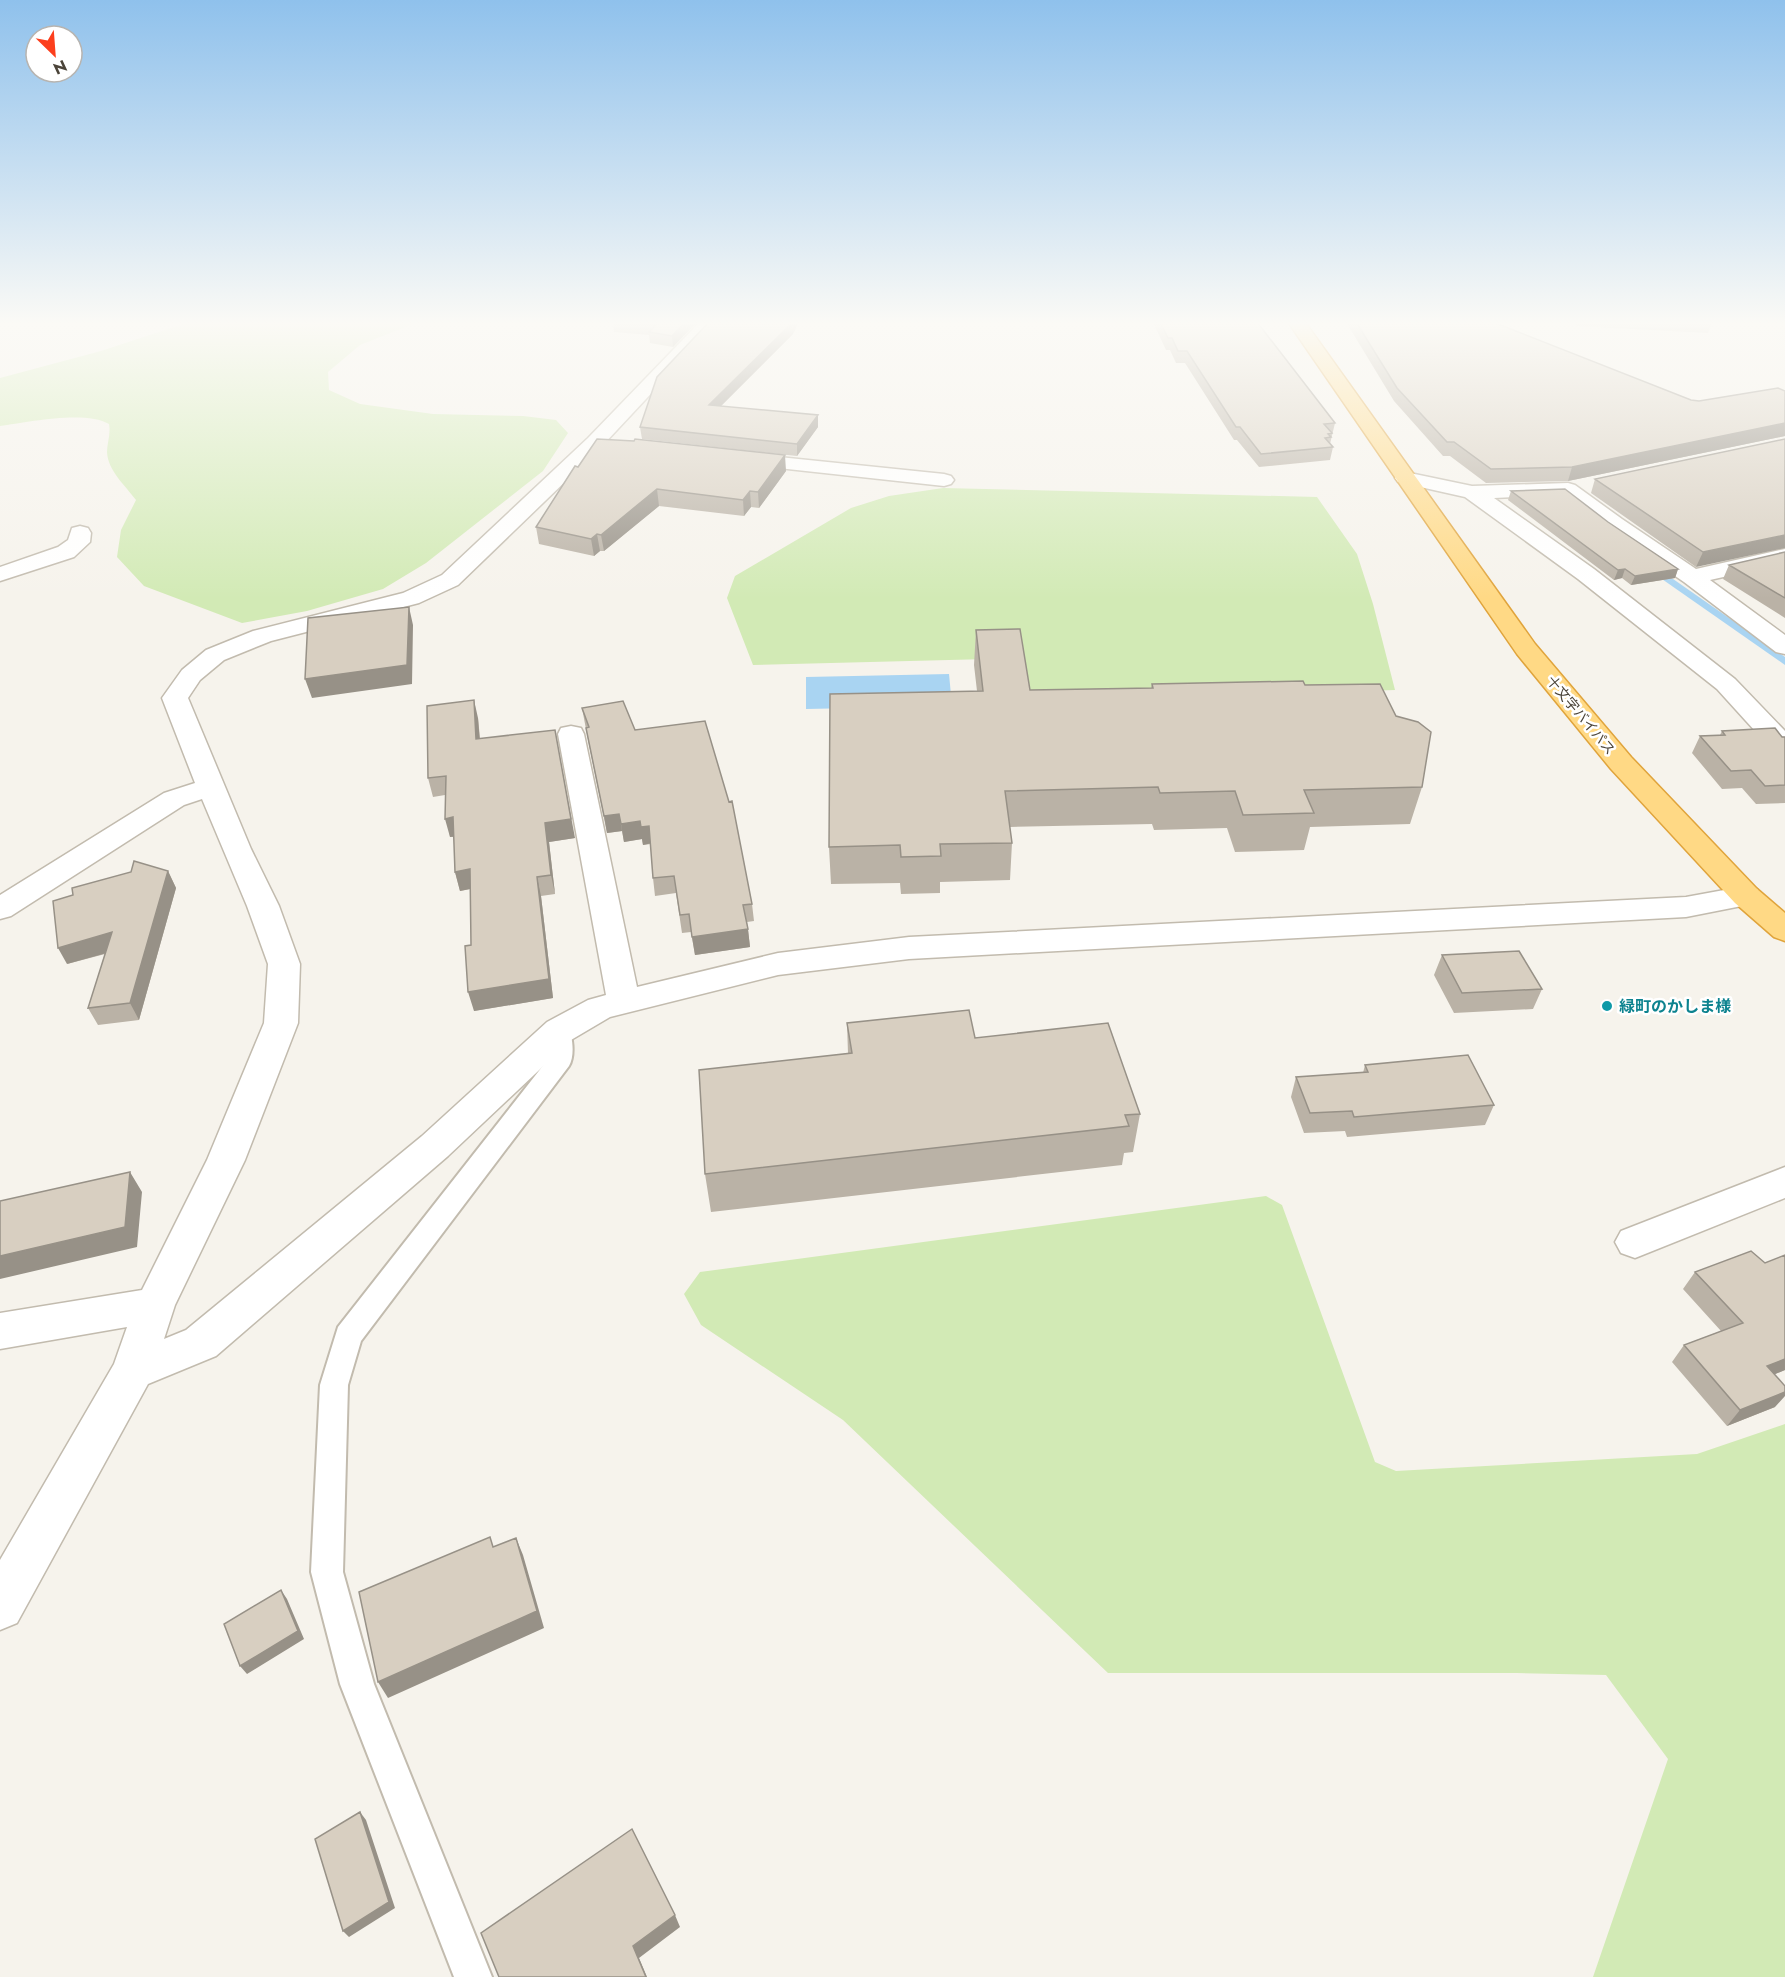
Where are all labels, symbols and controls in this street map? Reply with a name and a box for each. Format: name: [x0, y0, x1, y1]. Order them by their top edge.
north arrow: [24, 24, 84, 84]
text: N: [50, 54, 71, 80]
street label: 十文字バイパス: [1542, 671, 1620, 759]
place label: 緑町のかしま様: [1619, 995, 1731, 1018]
marker: 緑町のかしま様: [1600, 999, 1614, 1013]

